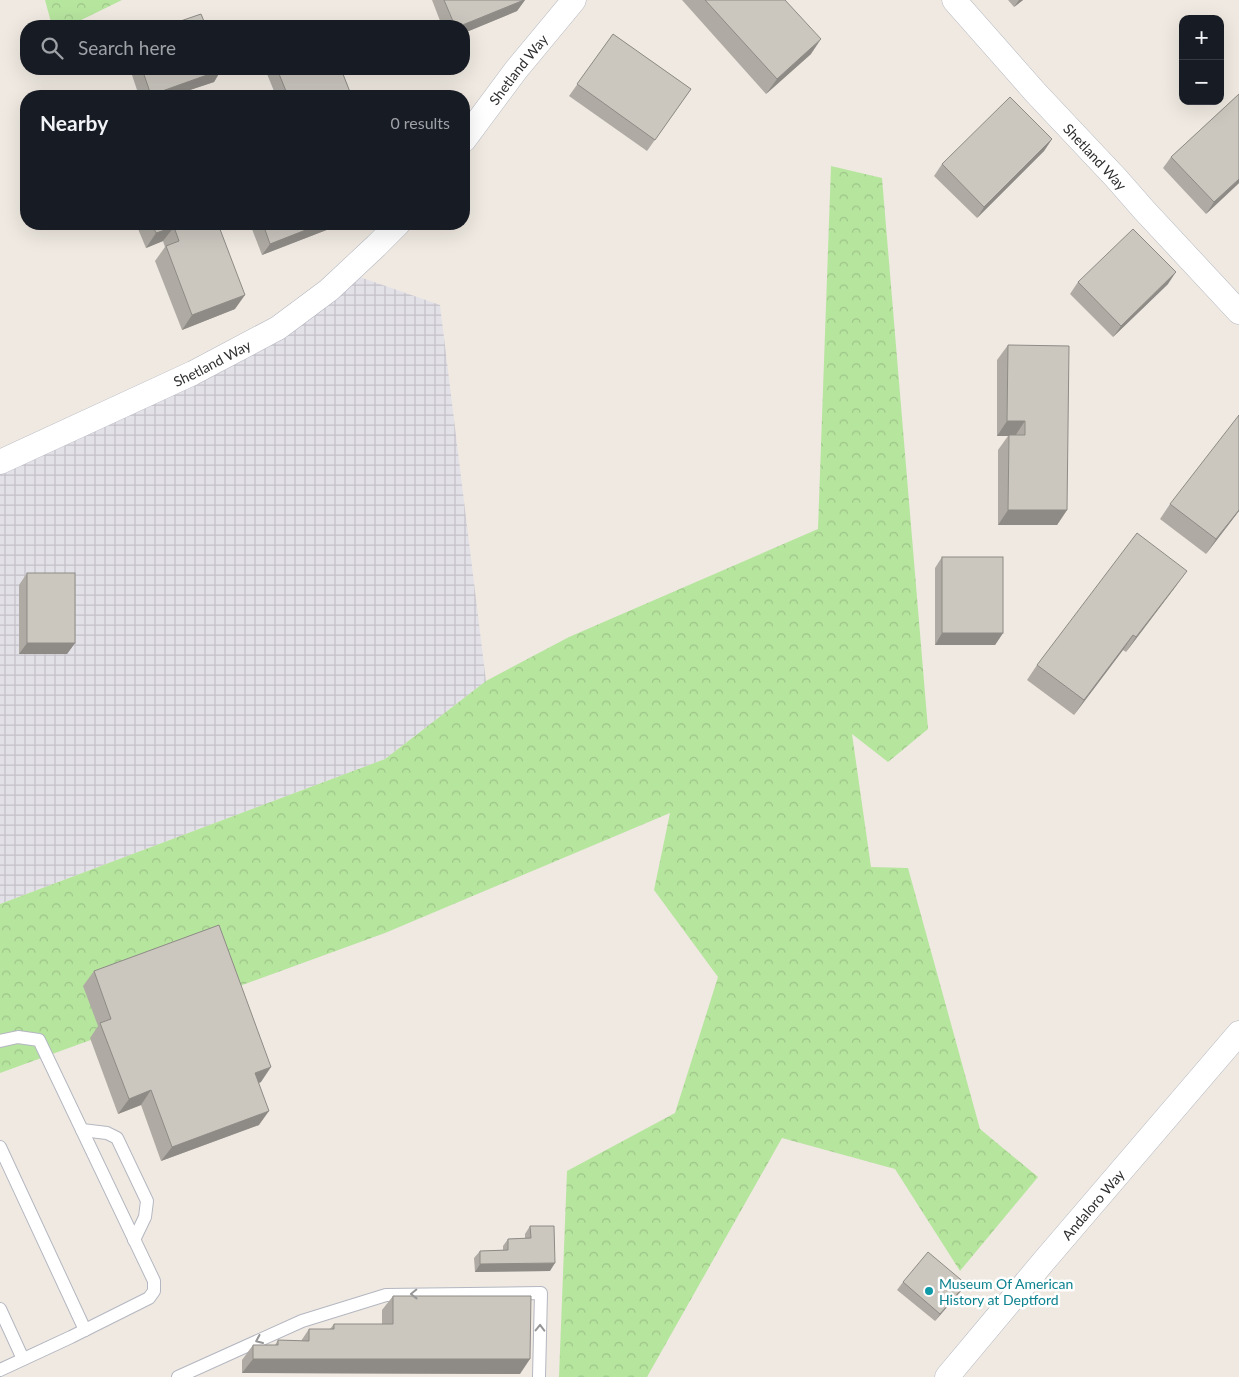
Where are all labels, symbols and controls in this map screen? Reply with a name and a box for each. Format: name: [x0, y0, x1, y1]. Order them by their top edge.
map controls: [1179, 15, 1224, 105]
button: +: [1179, 15, 1224, 60]
search box: [20, 20, 470, 75]
street label: Shetland Way: [485, 30, 551, 108]
icon: search: [38, 34, 66, 62]
text: Search here: [78, 36, 176, 59]
button: −: [1179, 60, 1224, 105]
text: Nearby: [40, 110, 108, 135]
text: 0 results: [390, 113, 450, 132]
street label: Shetland Way: [1060, 120, 1131, 194]
street label: Shetland Way: [170, 335, 254, 389]
street label: Andaloro Way: [1058, 1165, 1128, 1243]
place label: Museum Of American History at Deptford: [939, 1275, 1073, 1308]
marker: Museum Of American History at Deptford: [923, 1285, 935, 1297]
one-way arrow: [410, 1289, 418, 1300]
one-way arrow: [535, 1324, 545, 1332]
one-way arrow: [256, 1334, 265, 1344]

